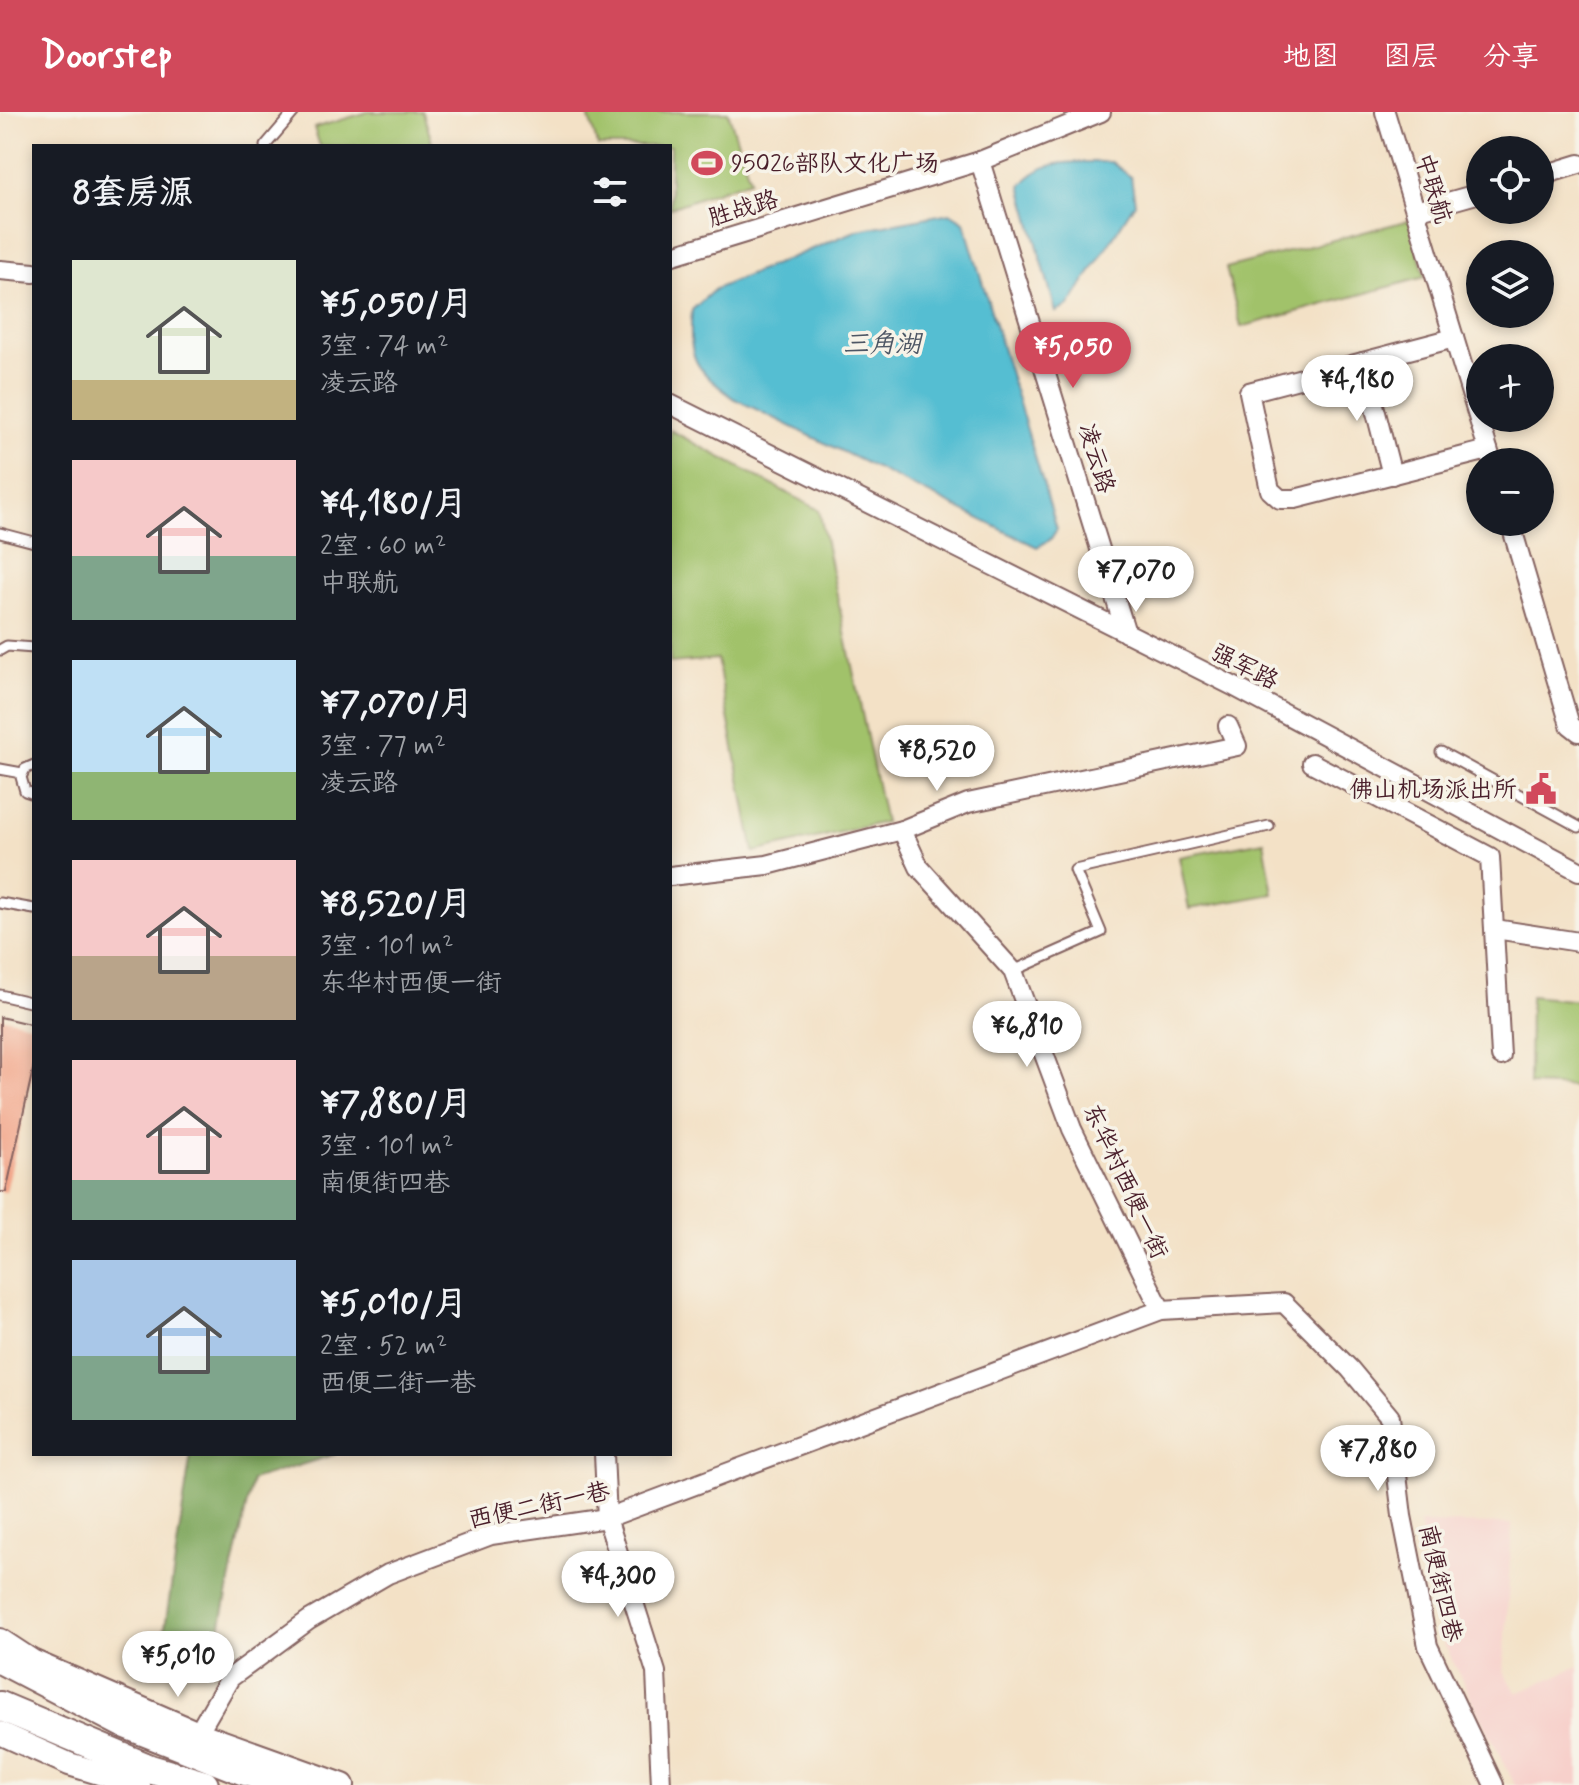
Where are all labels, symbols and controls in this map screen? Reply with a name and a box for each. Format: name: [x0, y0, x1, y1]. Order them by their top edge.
text: Doorstep: [40, 32, 173, 81]
text: 地图: [1283, 39, 1339, 76]
text: 图层: [1383, 39, 1439, 76]
text: 分享: [1483, 39, 1539, 76]
map controls: [1466, 136, 1554, 536]
button: locate: [1466, 136, 1554, 224]
sports icon: 95026部队文化广场: [690, 146, 724, 180]
place label: 95026部队文化广场: [731, 149, 939, 180]
street label: 中联航: [1407, 149, 1458, 227]
icon: filters: [588, 170, 632, 214]
text: 8套房源: [72, 171, 193, 216]
street label: 胜战路: [704, 184, 782, 235]
button: layers: [1466, 240, 1554, 328]
text: ¥5,050/月: [320, 282, 474, 327]
icon: home: [136, 292, 232, 388]
pin: ¥5,050: [1008, 322, 1138, 390]
water label: 三角湖: [843, 328, 924, 362]
text: 3室 · 74 m²: [320, 330, 449, 364]
text: ¥5,050: [1033, 331, 1113, 365]
button: +: [1466, 344, 1554, 432]
pin: ¥4,180: [1292, 355, 1422, 423]
text: ¥4,180: [1319, 364, 1395, 398]
text: 凌云路: [320, 367, 398, 401]
street label: 凌云路: [1070, 419, 1121, 497]
button: −: [1466, 448, 1554, 536]
text: ¥4,180/月: [320, 482, 468, 527]
icon: home: [136, 492, 232, 588]
text: 2室 · 60 m²: [320, 530, 446, 564]
pin: ¥7,070: [1071, 546, 1201, 614]
text: ¥7,070: [1096, 555, 1176, 589]
text: 中联航: [320, 567, 398, 601]
street label: 强军路: [1205, 637, 1283, 697]
text: ¥7,070/月: [320, 682, 474, 727]
icon: home: [136, 692, 232, 788]
pin: ¥8,520: [872, 725, 1002, 793]
text: 3室 · 77 m²: [320, 730, 446, 764]
text: ¥8,520: [897, 734, 977, 768]
text: 凌云路: [320, 767, 398, 801]
public building icon: 佛山机场派出所: [1524, 772, 1558, 806]
place label: 佛山机场派出所: [1349, 775, 1517, 806]
text: ¥8,520/月: [320, 882, 472, 927]
icon: home: [136, 892, 232, 988]
text: 3室 · 101 m²: [320, 930, 454, 964]
text: 东华村西便一街: [320, 967, 502, 1001]
pin: ¥6,810: [962, 1001, 1092, 1069]
text: ¥6,810: [991, 1010, 1063, 1044]
text: ¥7,880/月: [320, 1082, 472, 1127]
icon: home: [136, 1092, 232, 1188]
street label: 东华村西便一街: [1075, 1099, 1174, 1264]
text: 3室 · 101 m²: [320, 1130, 454, 1164]
text: 南便街四巷: [320, 1167, 450, 1201]
text: ¥5,010/月: [320, 1282, 468, 1327]
icon: home: [136, 1292, 232, 1388]
text: 2室 · 52 m²: [320, 1330, 447, 1364]
text: 西便二街一巷: [320, 1367, 476, 1401]
pin: ¥7,880: [1313, 1425, 1443, 1493]
text: ¥7,880: [1338, 1434, 1418, 1468]
street label: 西便二街一巷: [466, 1476, 613, 1537]
street label: 南便街四巷: [1411, 1521, 1468, 1645]
pin: ¥4,300: [553, 1551, 683, 1619]
text: ¥4,300: [580, 1560, 656, 1594]
pin: ¥5,010: [113, 1631, 243, 1699]
text: ¥5,010: [140, 1640, 216, 1674]

